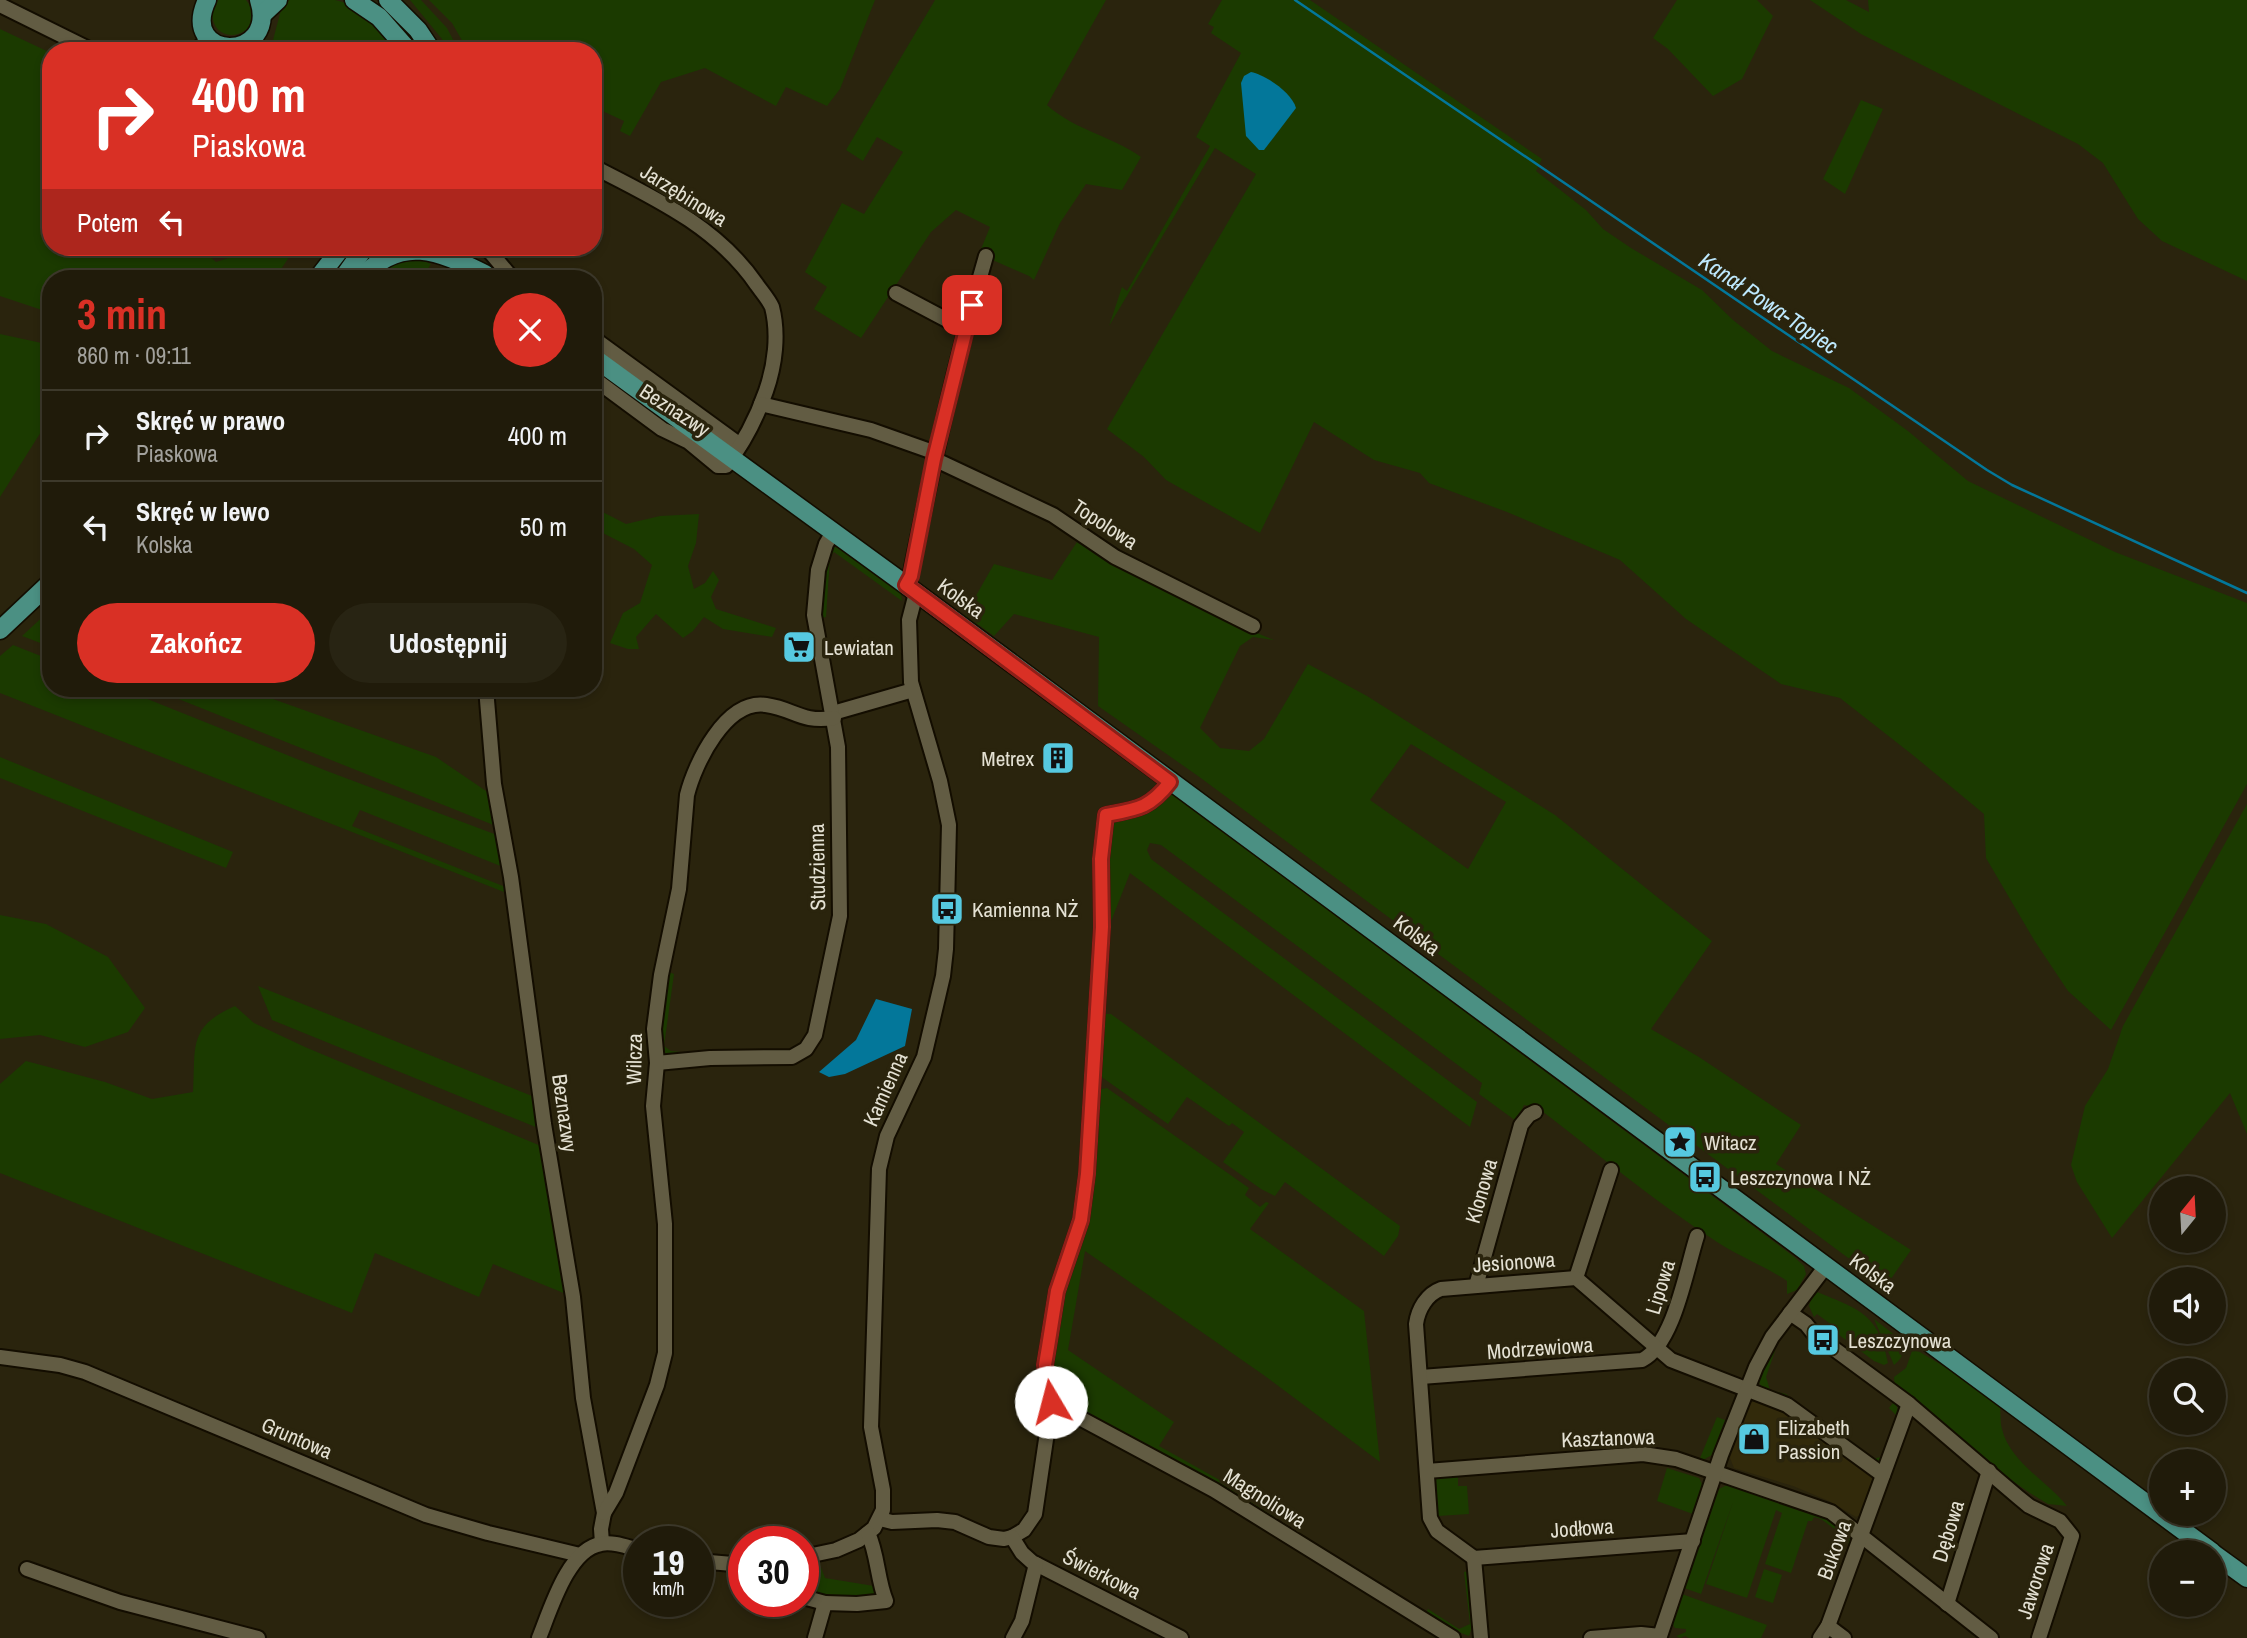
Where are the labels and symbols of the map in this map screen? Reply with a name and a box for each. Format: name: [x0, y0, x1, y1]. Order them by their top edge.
street label: Jarzębinowa: [635, 157, 733, 233]
water label: Kanał Powa-Topiec: [1693, 245, 1845, 361]
pin: [942, 275, 1002, 335]
street label: Beznazwy: [634, 376, 716, 444]
street label: Topolowa: [1067, 492, 1144, 556]
street label: Kolska: [932, 571, 991, 625]
supermarket icon: Lewiatan: [780, 628, 818, 666]
place label: Lewiatan: [824, 633, 894, 662]
building icon: Metrex: [1039, 739, 1077, 777]
place label: Metrex: [981, 744, 1034, 773]
street label: Studzienna: [802, 823, 832, 911]
bus stop icon: Kamienna NŻ: [928, 890, 966, 928]
place label: Kamienna NŻ: [972, 895, 1079, 924]
street label: Kolska: [1388, 908, 1447, 962]
street label: Wilcza: [619, 1033, 649, 1085]
street label: Kamienna: [856, 1047, 914, 1131]
street label: Beznazwy: [545, 1072, 585, 1154]
place icon: Witacz: [1661, 1123, 1699, 1161]
place label: Witacz: [1704, 1128, 1757, 1157]
street label: Klonowa: [1458, 1155, 1504, 1227]
bus stop icon: Leszczynowa I NŻ: [1686, 1158, 1724, 1196]
place label: Leszczynowa I NŻ: [1730, 1163, 1871, 1192]
north arrow: [2149, 1176, 2226, 1253]
street label: Jesionowa: [1472, 1245, 1556, 1279]
street label: Kolska: [1844, 1246, 1903, 1300]
street label: Lipowa: [1638, 1256, 1682, 1318]
bus stop icon: Leszczynowa: [1804, 1321, 1842, 1359]
place label: Leszczynowa: [1848, 1326, 1952, 1355]
street label: Modrzewiowa: [1486, 1330, 1594, 1366]
position arrow: [1014, 1365, 1088, 1439]
street label: Gruntowa: [257, 1410, 337, 1466]
place label: Elizabeth Passion: [1778, 1413, 1850, 1466]
shop icon: Elizabeth Passion: [1735, 1420, 1773, 1458]
street label: Kasztanowa: [1561, 1422, 1656, 1454]
street label: Magnoliowa: [1218, 1461, 1312, 1535]
street label: Dębowa: [1925, 1496, 1971, 1565]
street label: Jodłowa: [1549, 1511, 1615, 1545]
street label: Bukowa: [1810, 1516, 1858, 1584]
speed limit sign: 30: [728, 1526, 819, 1617]
street label: Jaworowa: [2009, 1539, 2061, 1622]
street label: Świerkowa: [1058, 1542, 1146, 1606]

